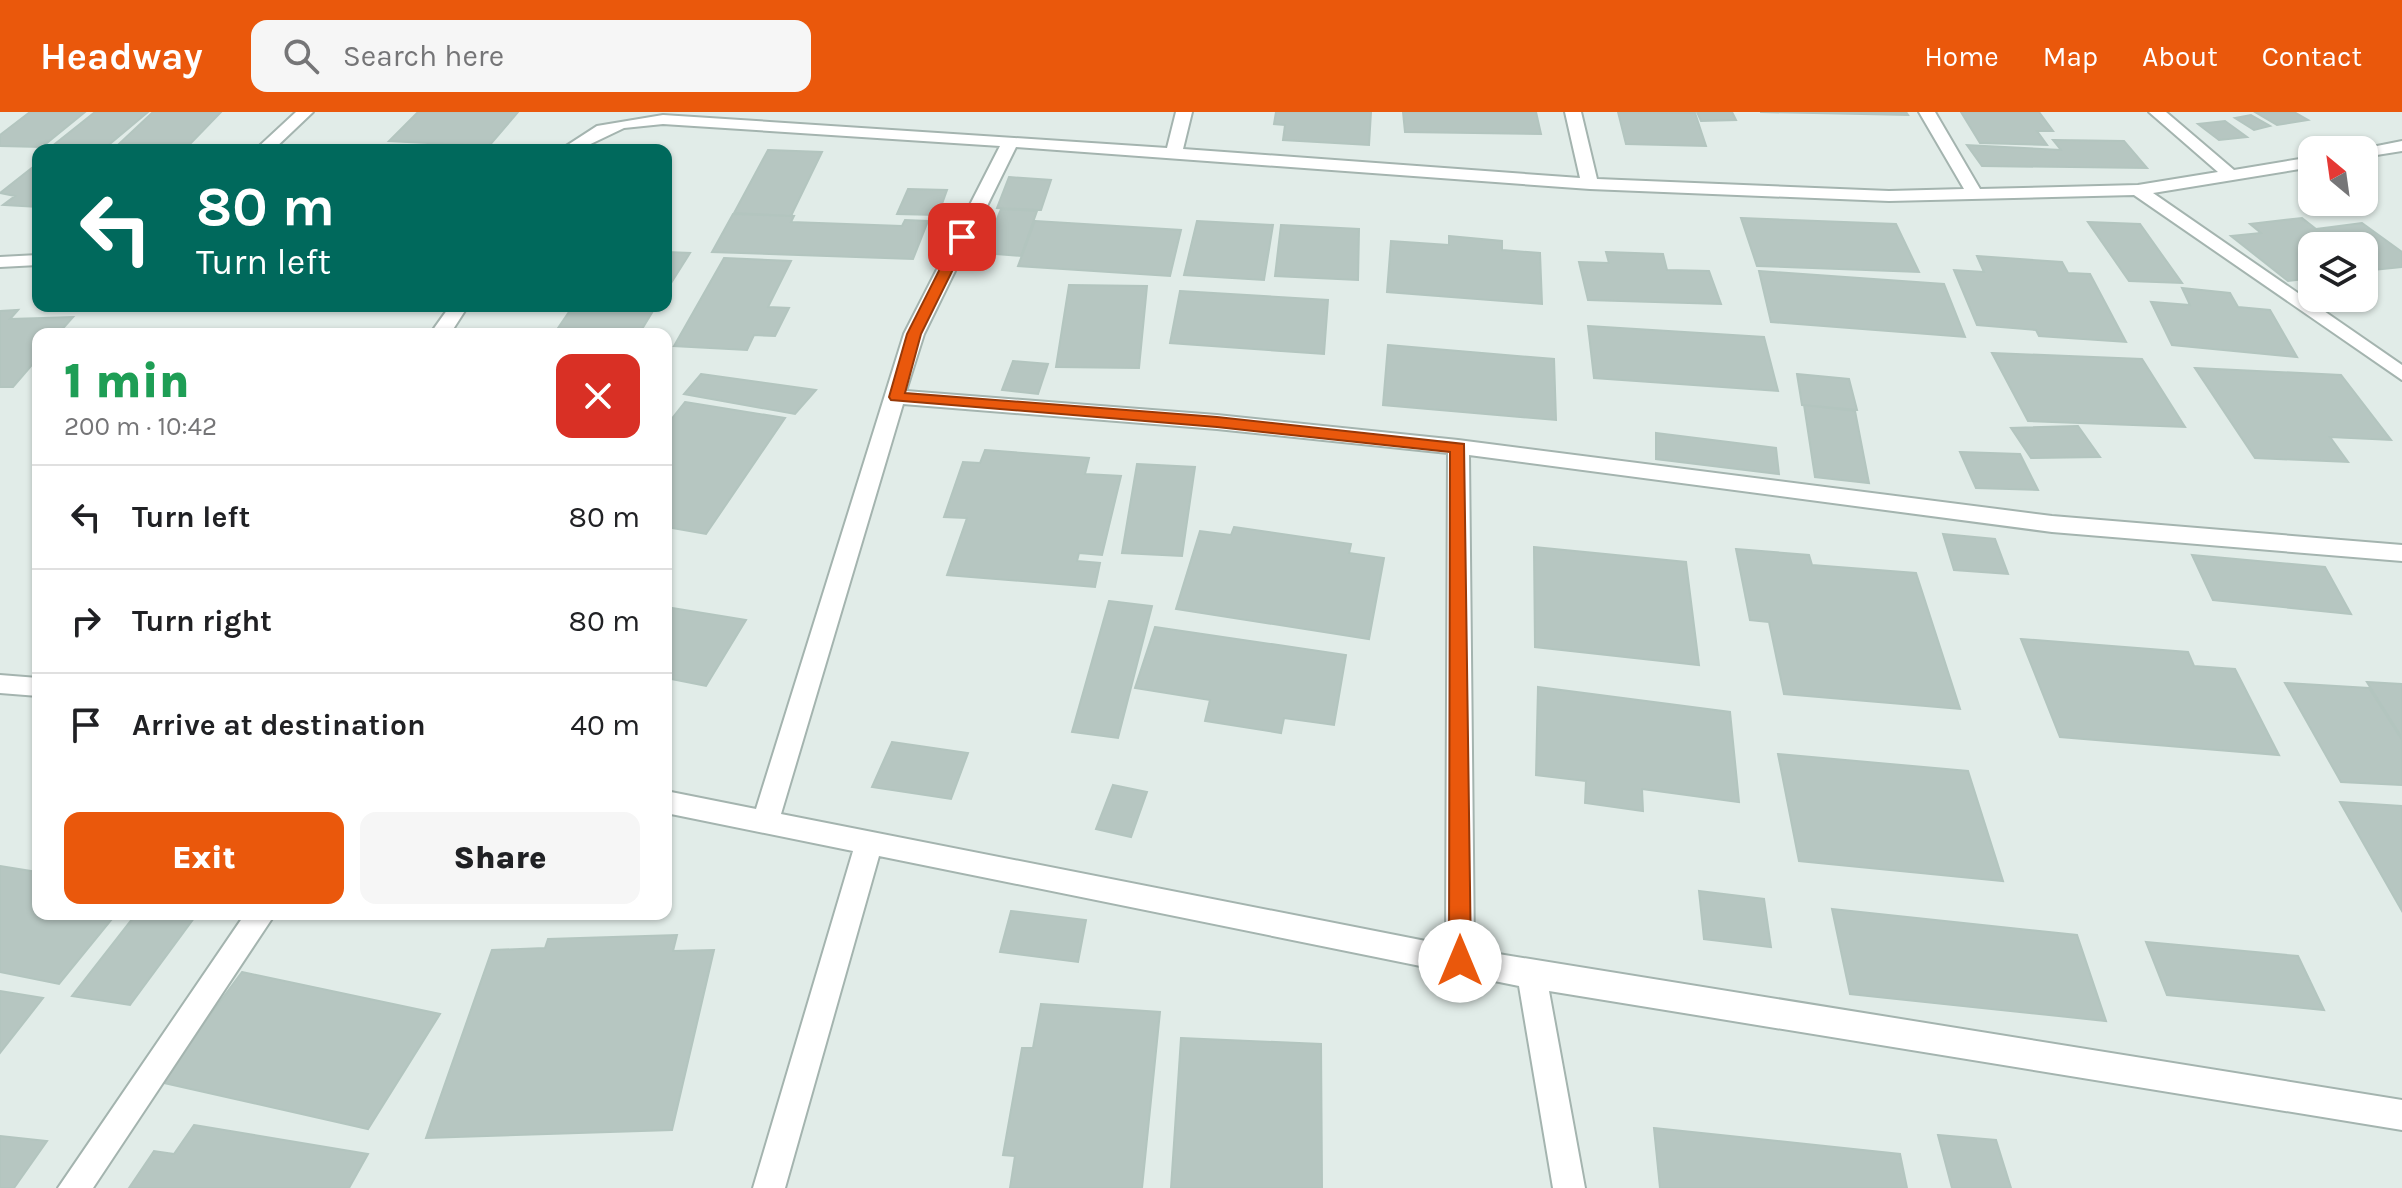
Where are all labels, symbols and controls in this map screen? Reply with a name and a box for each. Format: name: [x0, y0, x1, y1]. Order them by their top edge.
search box: [251, 20, 811, 92]
text: Headway: [40, 34, 203, 79]
icon: search: [279, 34, 323, 78]
text: Search here: [343, 38, 504, 74]
text: Home: [1924, 40, 1999, 73]
text: Map: [2043, 40, 2098, 73]
text: About: [2142, 40, 2218, 73]
text: Contact: [2262, 40, 2362, 73]
north arrow: [2298, 136, 2378, 216]
map controls: [2298, 136, 2378, 312]
text: 80 m: [196, 174, 335, 239]
icon: left: [64, 176, 168, 280]
pin: [928, 203, 996, 271]
icon: arrive: [940, 215, 984, 259]
button: layers: [2298, 232, 2378, 312]
text: Turn left: [196, 241, 331, 283]
text: 1 min: [64, 353, 190, 409]
button: close: [556, 354, 640, 438]
text: 200 m · 10:42: [64, 411, 217, 442]
icon: left: [64, 495, 108, 539]
text: Turn left: [132, 499, 250, 535]
text: 80 m: [569, 499, 640, 535]
icon: right: [64, 599, 108, 643]
text: Turn right: [132, 603, 272, 639]
text: 80 m: [569, 603, 640, 639]
icon: arrive: [64, 703, 108, 747]
text: Arrive at destination: [132, 707, 426, 743]
text: 40 m: [570, 707, 640, 743]
button: Exit: [64, 812, 344, 904]
button: Share: [360, 812, 640, 904]
position arrow: [1418, 919, 1502, 1003]

